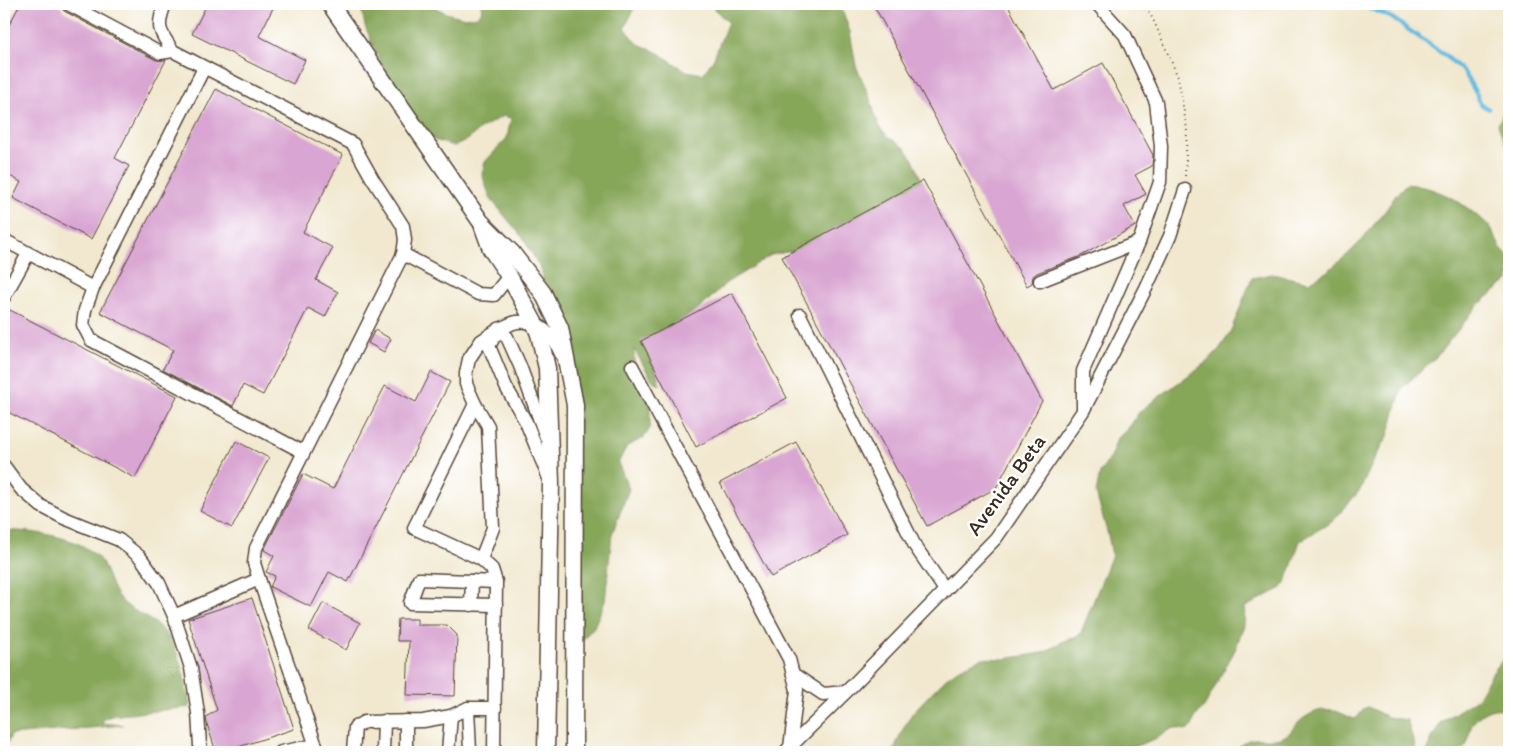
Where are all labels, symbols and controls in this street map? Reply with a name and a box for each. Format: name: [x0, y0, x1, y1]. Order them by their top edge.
street label: Avenida Beta: [961, 429, 1050, 540]

